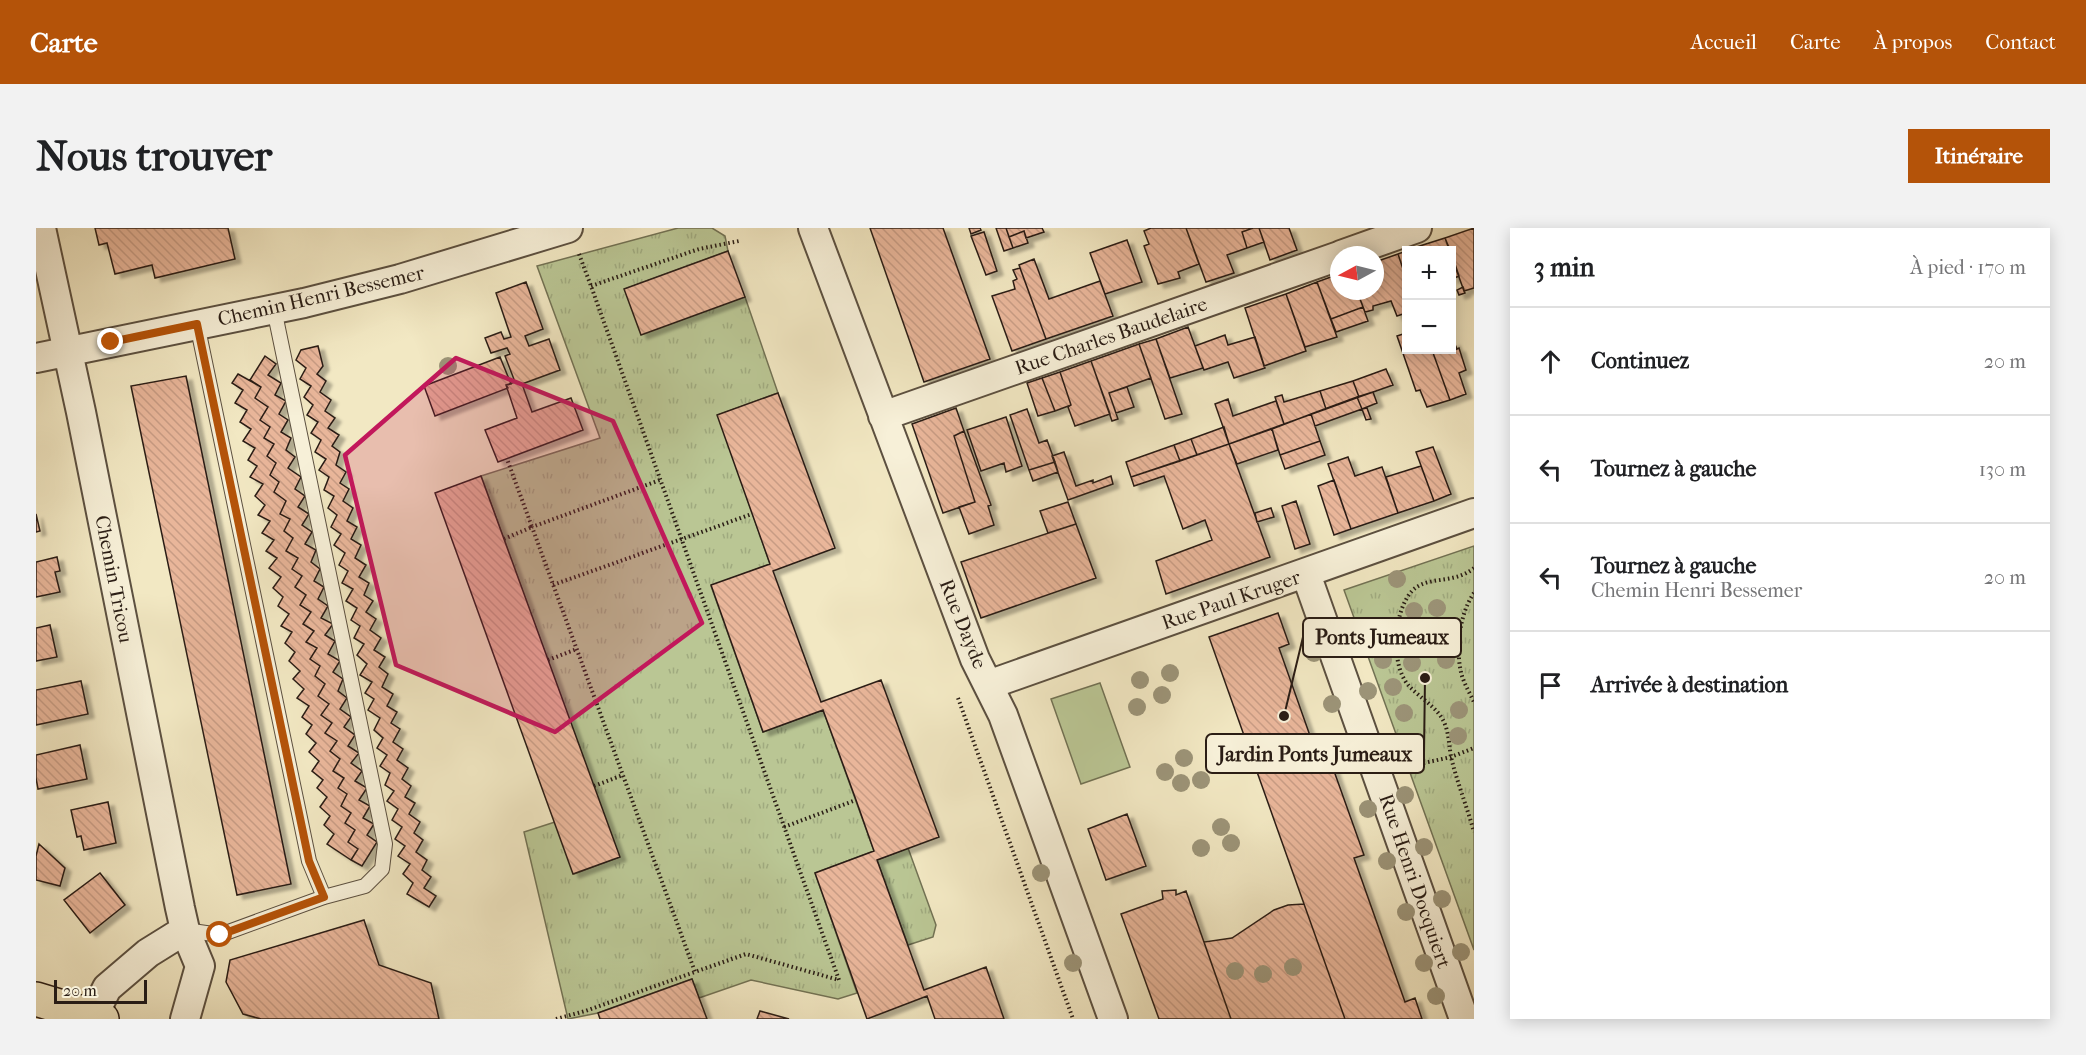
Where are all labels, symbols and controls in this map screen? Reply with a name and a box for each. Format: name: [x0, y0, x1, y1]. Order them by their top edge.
text: Carte: [30, 26, 98, 59]
text: Accueil: [1691, 30, 1757, 54]
text: Carte: [1790, 30, 1841, 54]
text: À propos: [1874, 30, 1952, 54]
text: Contact: [1985, 30, 2056, 54]
button: Itinéraire: [1908, 129, 2050, 183]
text: Nous trouver: [36, 132, 272, 181]
north arrow: [1330, 246, 1384, 300]
map controls: [1402, 246, 1456, 354]
button: +: [1402, 246, 1456, 300]
text: 3 min: [1534, 252, 1595, 283]
text: À pied · 170 m: [1910, 256, 2026, 279]
street label: Chemin Henri Bessemer: [216, 261, 427, 331]
street label: Rue Charles Baudelaire: [1012, 292, 1210, 380]
button: −: [1402, 300, 1456, 354]
route end: [97, 328, 123, 354]
icon: ahead: [1534, 345, 1567, 378]
text: Continuez: [1591, 348, 1689, 374]
text: 20 m: [1984, 350, 2026, 373]
icon: left: [1534, 453, 1567, 486]
text: Tournez à gauche: [1591, 456, 1756, 482]
text: 130 m: [1979, 458, 2026, 481]
street label: Chemin Tricou: [90, 513, 138, 645]
text: Tournez à gauche: [1591, 553, 1756, 579]
icon: left: [1534, 561, 1567, 594]
street label: Rue Paul Kruger: [1159, 565, 1304, 635]
text: 20 m: [1984, 566, 2026, 589]
street label: Rue Dayde: [935, 576, 991, 672]
text: Chemin Henri Bessemer: [1591, 579, 1802, 602]
callout: Ponts Jumeaux: [1303, 618, 1461, 657]
text: Ponts Jumeaux: [1315, 625, 1450, 649]
icon: arrive: [1534, 669, 1567, 702]
text: Arrivée à destination: [1591, 672, 1788, 698]
callout: Jardin Ponts Jumeaux: [1206, 734, 1424, 773]
text: Jardin Ponts Jumeaux: [1216, 742, 1413, 766]
street label: Rue Henri Docquiert: [1374, 791, 1456, 971]
route start: [206, 921, 232, 947]
scale bar: [54, 977, 147, 1004]
text: 20 m: [63, 981, 97, 1000]

